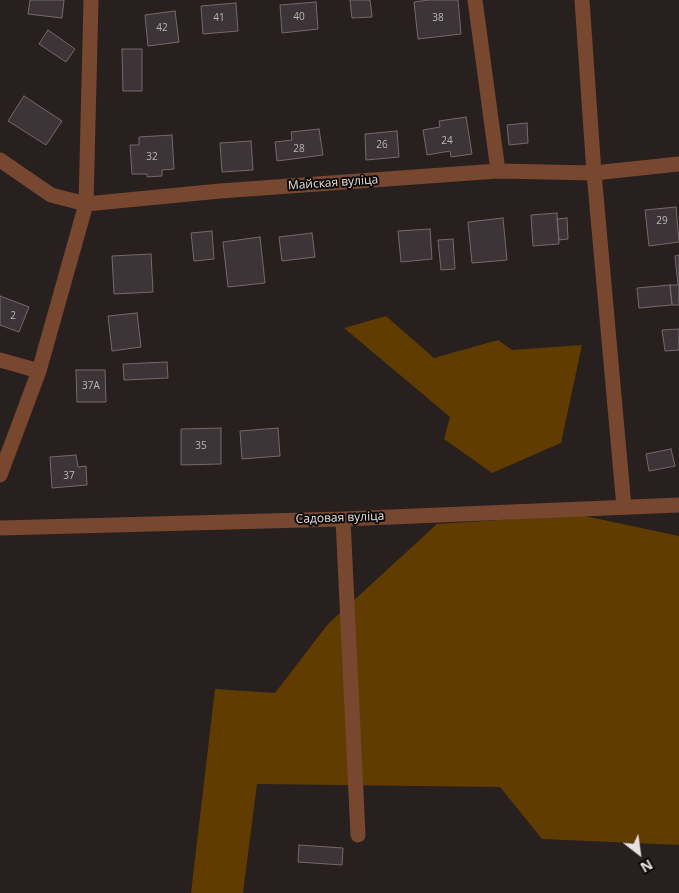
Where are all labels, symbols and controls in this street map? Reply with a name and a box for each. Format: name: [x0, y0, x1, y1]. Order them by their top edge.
house number: 40: [293, 11, 305, 23]
house number: 41: [213, 12, 225, 24]
house number: 38: [432, 12, 444, 24]
house number: 42: [156, 22, 168, 34]
house number: 24: [441, 135, 453, 147]
house number: 26: [376, 139, 388, 151]
house number: 28: [293, 143, 305, 155]
house number: 32: [146, 151, 158, 163]
street label: Майская вуліца: [287, 173, 379, 193]
house number: 29: [656, 215, 668, 227]
house number: 2: [10, 310, 16, 322]
house number: 37А: [82, 380, 100, 392]
house number: 35: [195, 440, 207, 452]
house number: 37: [63, 470, 75, 482]
street label: Садовая вуліца: [295, 509, 385, 527]
north arrow: [614, 828, 664, 878]
text: N: [637, 855, 656, 877]

